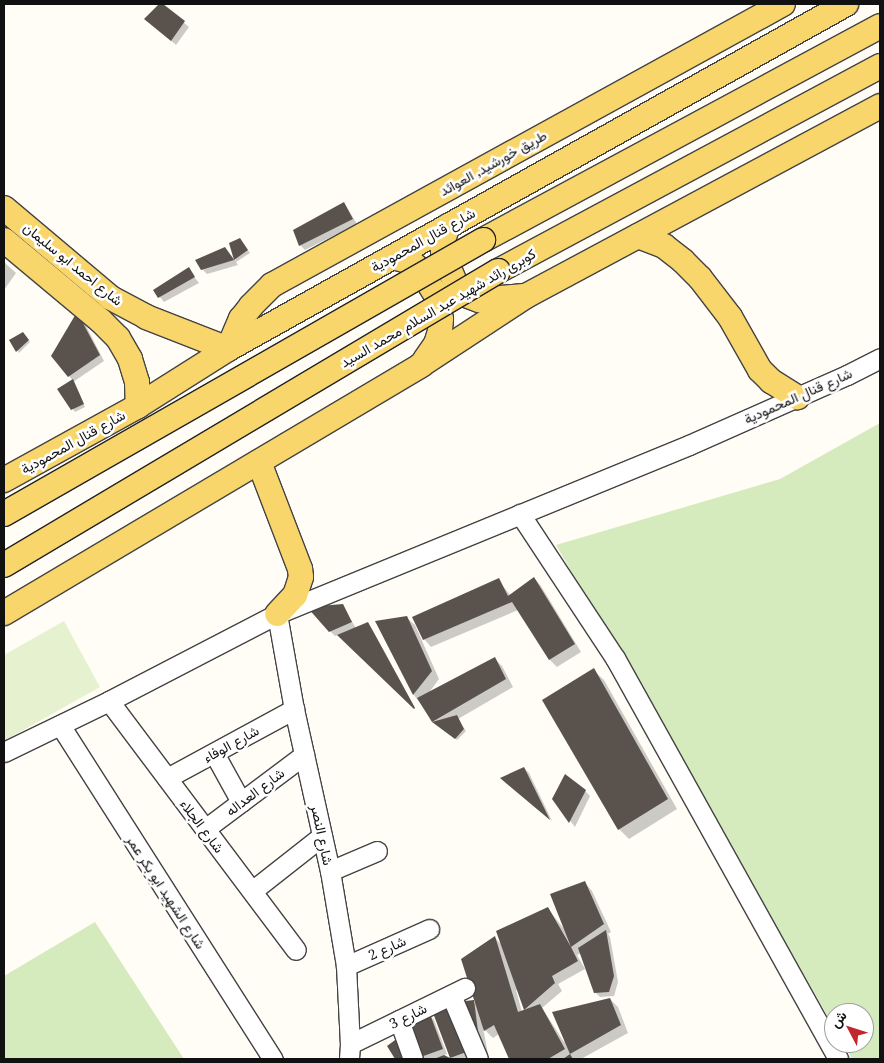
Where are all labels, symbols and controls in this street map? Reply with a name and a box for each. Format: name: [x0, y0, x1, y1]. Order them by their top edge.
street label: طريق خورشيد, العوائد: [437, 127, 549, 199]
street label: شارع قنال المحمودية: [368, 204, 478, 276]
street label: شارع احمد ابو سليمان: [20, 219, 126, 309]
street label: كوبرى رائد شهيد عبد السلام محمد السيد: [337, 245, 539, 371]
street label: شارع قنال المحمودية: [741, 365, 855, 427]
street label: شارع قنال المحمودية: [18, 406, 128, 478]
street label: شارع الوفاء: [200, 722, 262, 766]
street label: شارع العداله: [222, 765, 288, 819]
street label: شارع الجلاء: [176, 796, 228, 856]
street label: شارع النصر: [307, 803, 337, 867]
street label: شارع الشهيد ابو بكر عمر: [123, 832, 209, 952]
street label: شارع 2: [365, 932, 409, 964]
street label: شارع 3: [387, 1000, 429, 1032]
north arrow: [824, 1003, 874, 1053]
text: ش: [825, 1006, 851, 1031]

